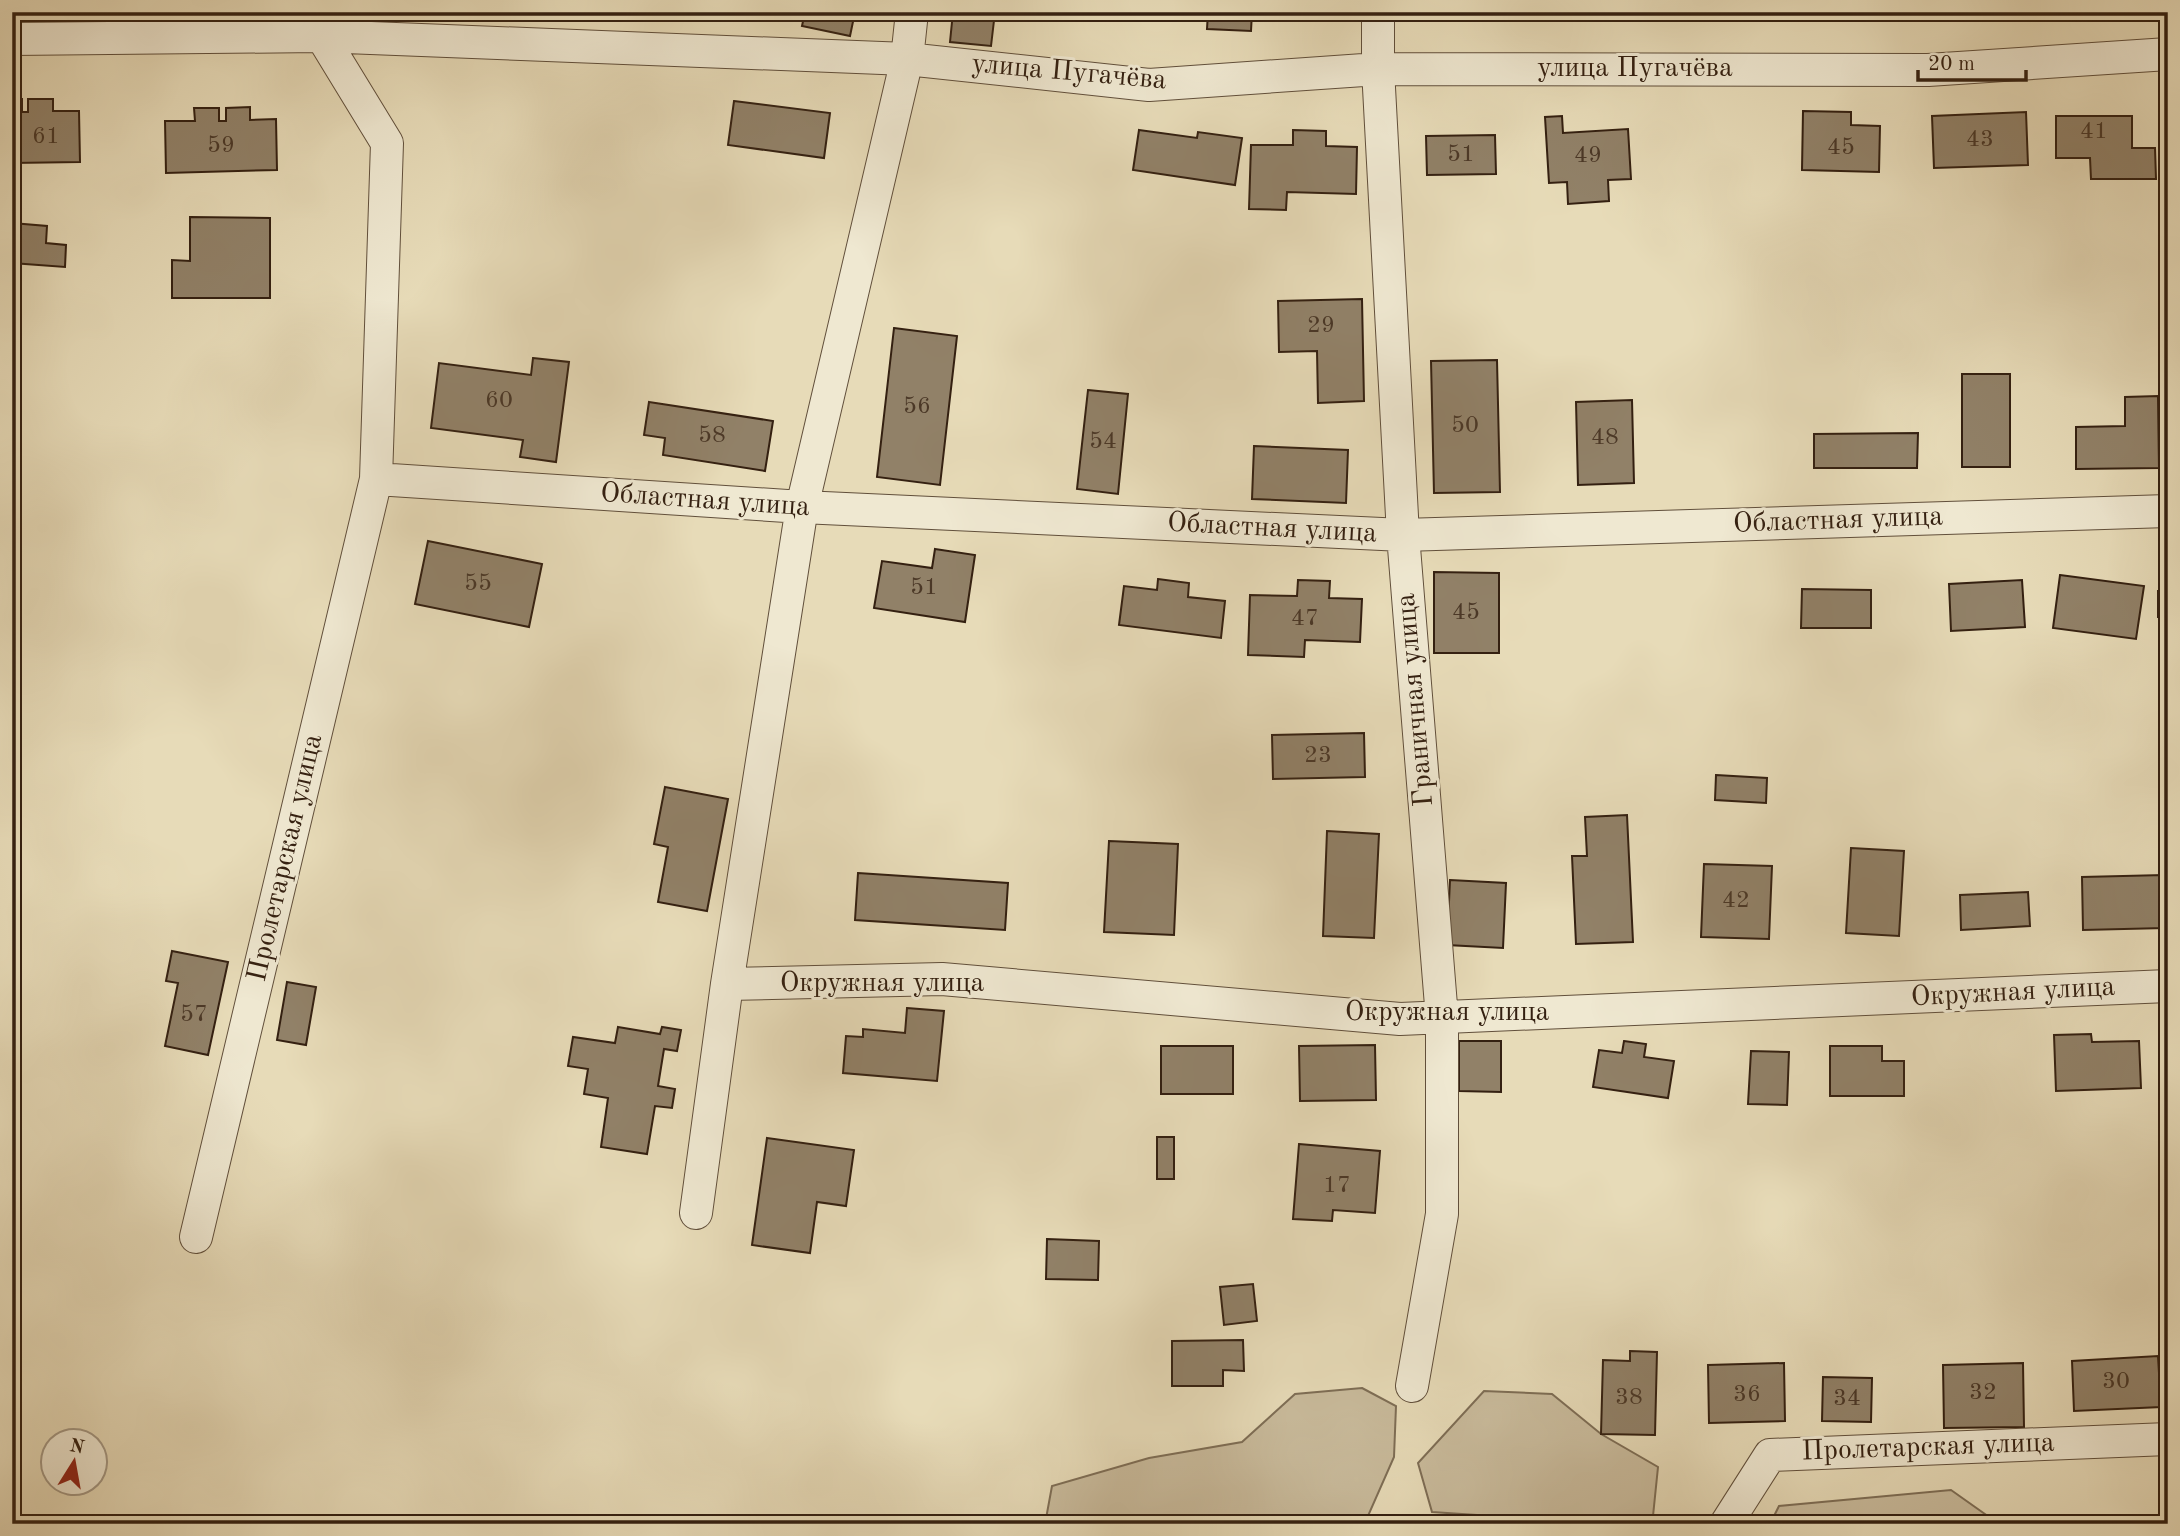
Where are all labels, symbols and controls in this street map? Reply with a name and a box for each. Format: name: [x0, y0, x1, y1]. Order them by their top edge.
scale bar: [1918, 38, 2026, 82]
street label: улица Пугачёва: [970, 51, 1168, 95]
text: 20 m: [1928, 54, 1975, 75]
street label: улица Пугачёва: [1537, 55, 1733, 83]
house number: 41: [2080, 120, 2108, 144]
house number: 61: [32, 125, 60, 149]
house number: 43: [1966, 128, 1994, 152]
house number: 59: [207, 134, 235, 158]
house number: 45: [1827, 136, 1855, 160]
house number: 51: [1447, 143, 1475, 167]
house number: 49: [1574, 144, 1602, 168]
house number: 29: [1307, 314, 1335, 338]
house number: 60: [485, 389, 513, 413]
house number: 56: [903, 395, 931, 419]
house number: 50: [1451, 414, 1479, 438]
house number: 58: [698, 424, 726, 448]
house number: 48: [1591, 426, 1619, 450]
house number: 54: [1089, 430, 1117, 454]
street label: Областная улица: [599, 480, 811, 522]
street label: Областная улица: [1733, 503, 1944, 539]
street label: Областная улица: [1166, 510, 1378, 548]
house number: 55: [464, 572, 492, 596]
house number: 51: [910, 576, 938, 600]
street label: Граничная улица: [1393, 592, 1439, 808]
house number: 45: [1452, 601, 1480, 625]
house number: 47: [1291, 607, 1319, 631]
street label: Пролетарская улица: [244, 731, 328, 984]
house number: 23: [1304, 744, 1332, 768]
house number: 42: [1722, 889, 1750, 913]
street label: Окружная улица: [780, 970, 985, 998]
street label: Окружная улица: [1910, 974, 2116, 1012]
street label: Окружная улица: [1345, 999, 1550, 1027]
house number: 57: [180, 1003, 208, 1027]
house number: 17: [1323, 1174, 1351, 1198]
house number: 30: [2102, 1370, 2130, 1394]
house number: 32: [1969, 1381, 1997, 1405]
house number: 36: [1733, 1383, 1761, 1407]
house number: 38: [1615, 1386, 1643, 1410]
house number: 34: [1833, 1387, 1861, 1411]
north arrow: [38, 1428, 108, 1498]
street label: Пролетарская улица: [1801, 1430, 2055, 1466]
text: N: [68, 1437, 86, 1459]

